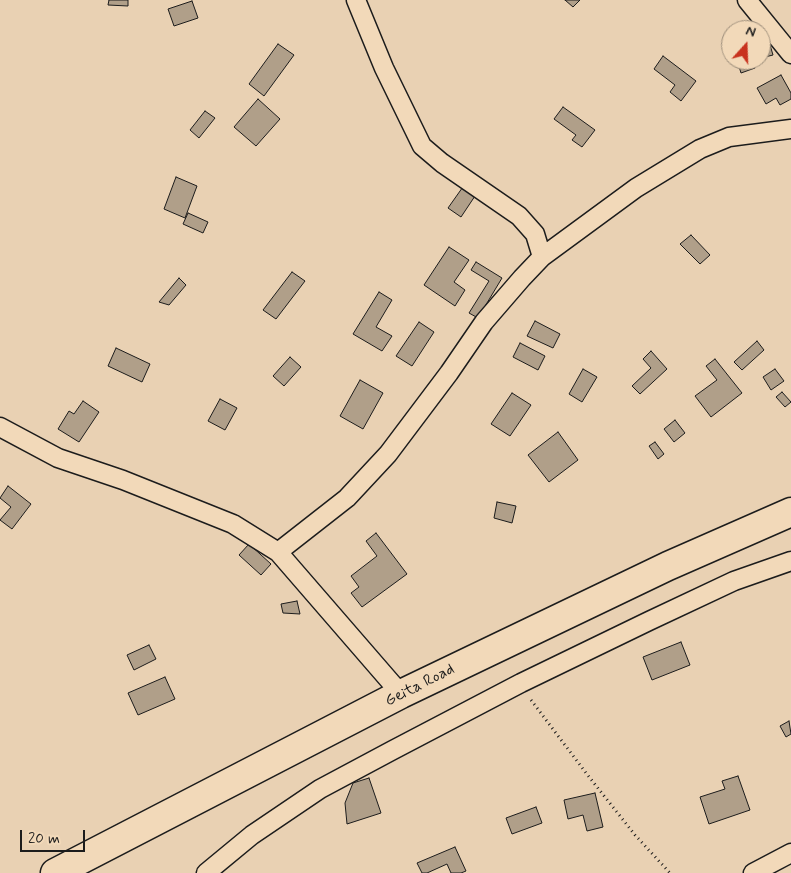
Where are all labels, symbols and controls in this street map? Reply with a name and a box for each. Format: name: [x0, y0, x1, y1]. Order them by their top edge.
north arrow: [721, 20, 771, 70]
text: N: [743, 22, 758, 42]
street label: Geita Road: [382, 660, 458, 712]
scale bar: [22, 820, 88, 852]
text: 20 m: [28, 829, 60, 849]

